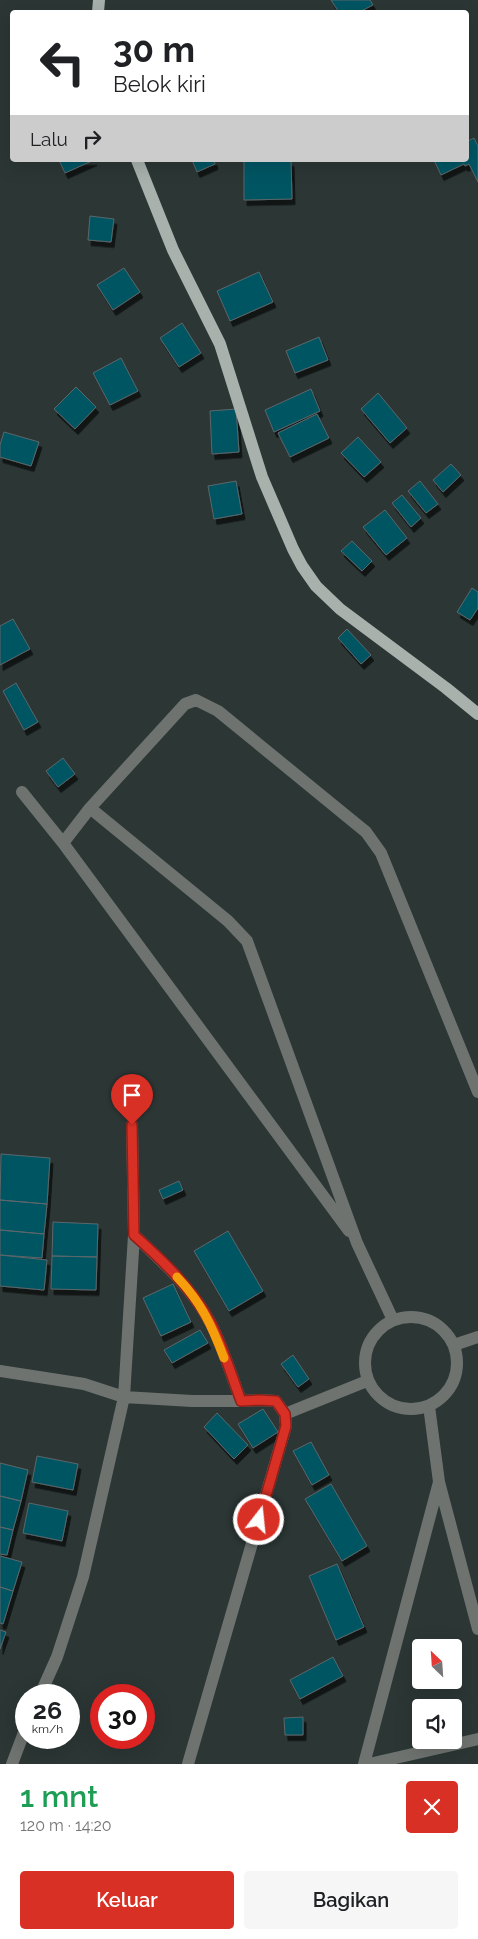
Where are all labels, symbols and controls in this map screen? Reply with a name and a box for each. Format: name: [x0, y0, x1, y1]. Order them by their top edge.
text: 30 m: [113, 29, 195, 70]
icon: left: [30, 30, 95, 95]
text: Belok kiri: [113, 71, 206, 97]
icon: right: [78, 125, 106, 153]
text: Lalu: [30, 128, 68, 150]
pin: [111, 1074, 153, 1125]
icon: arrive: [118, 1081, 146, 1109]
position arrow: [232, 1493, 284, 1545]
north arrow: [412, 1639, 462, 1689]
map controls: [412, 1639, 462, 1749]
speed limit sign: 30: [90, 1684, 155, 1749]
text: 26: [33, 1695, 62, 1725]
button: sound: [412, 1699, 462, 1749]
text: km/h: [32, 1722, 63, 1736]
text: 1 mnt: [20, 1779, 98, 1814]
button: close: [406, 1781, 458, 1833]
text: 120 m · 14:20: [20, 1816, 112, 1835]
button: Keluar: [20, 1871, 234, 1929]
button: Bagikan: [244, 1871, 458, 1929]

